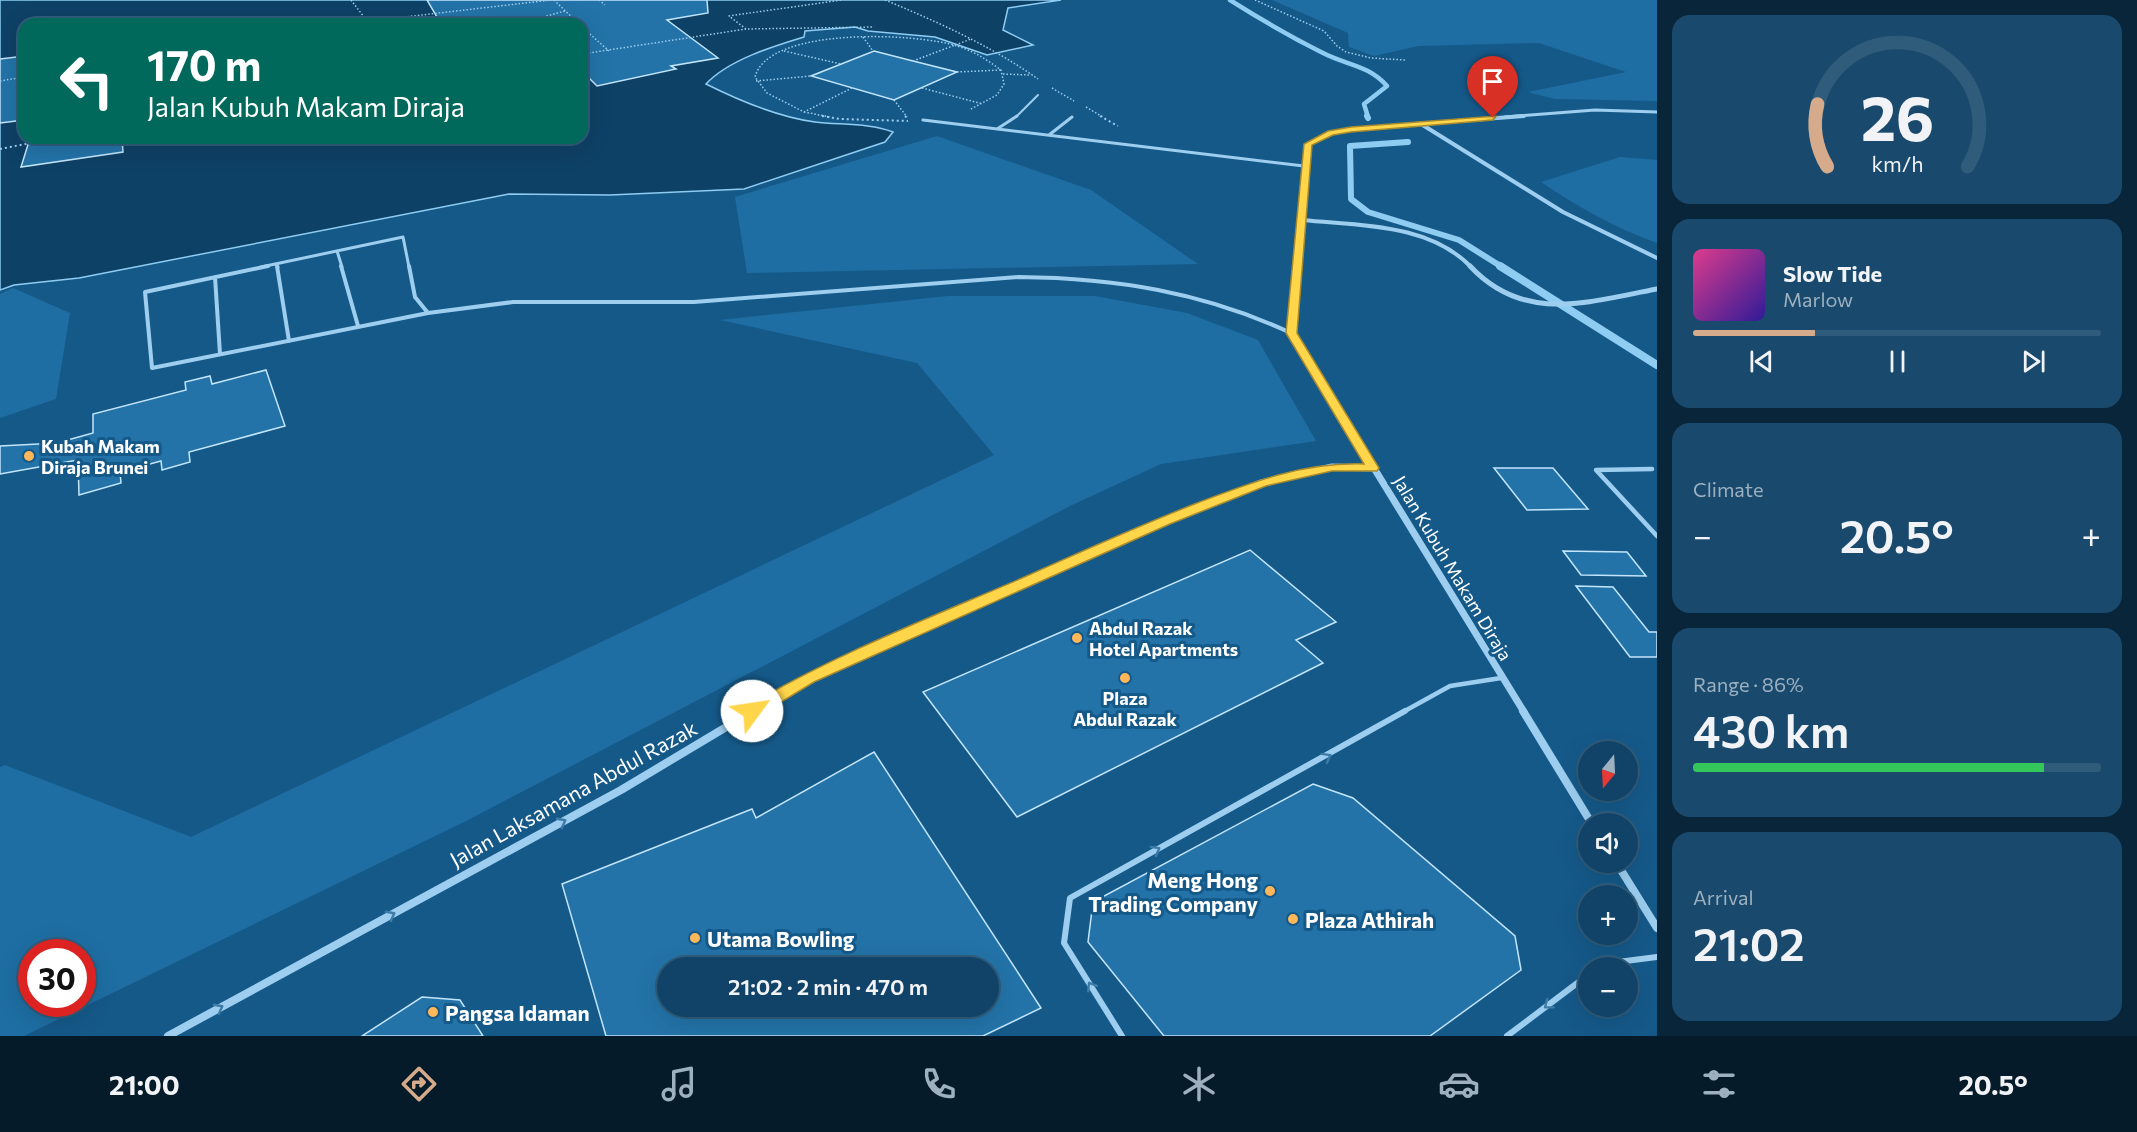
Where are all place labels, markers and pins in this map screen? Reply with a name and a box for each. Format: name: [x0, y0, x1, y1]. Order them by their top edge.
pin: [1467, 56, 1518, 118]
place label: Kubah Makam Diraja Brunei: [41, 435, 160, 478]
marker: Kubah Makam Diraja Brunei: [22, 449, 36, 463]
place label: Abdul Razak Hotel Apartments: [1089, 617, 1238, 660]
marker: Abdul Razak Hotel Apartments: [1070, 631, 1084, 645]
marker: Plaza Abdul Razak: [1118, 671, 1132, 685]
place label: Plaza Abdul Razak: [1073, 687, 1177, 730]
place label: Meng Hong Trading Company: [1088, 867, 1258, 916]
marker: Meng Hong Trading Company: [1263, 884, 1277, 898]
place label: Plaza Athirah: [1305, 907, 1434, 932]
marker: Plaza Athirah: [1286, 912, 1300, 926]
place label: Utama Bowling: [707, 926, 855, 951]
marker: Utama Bowling: [688, 931, 702, 945]
place label: Pangsa Idaman: [445, 1000, 590, 1025]
marker: Pangsa Idaman: [426, 1005, 440, 1019]

